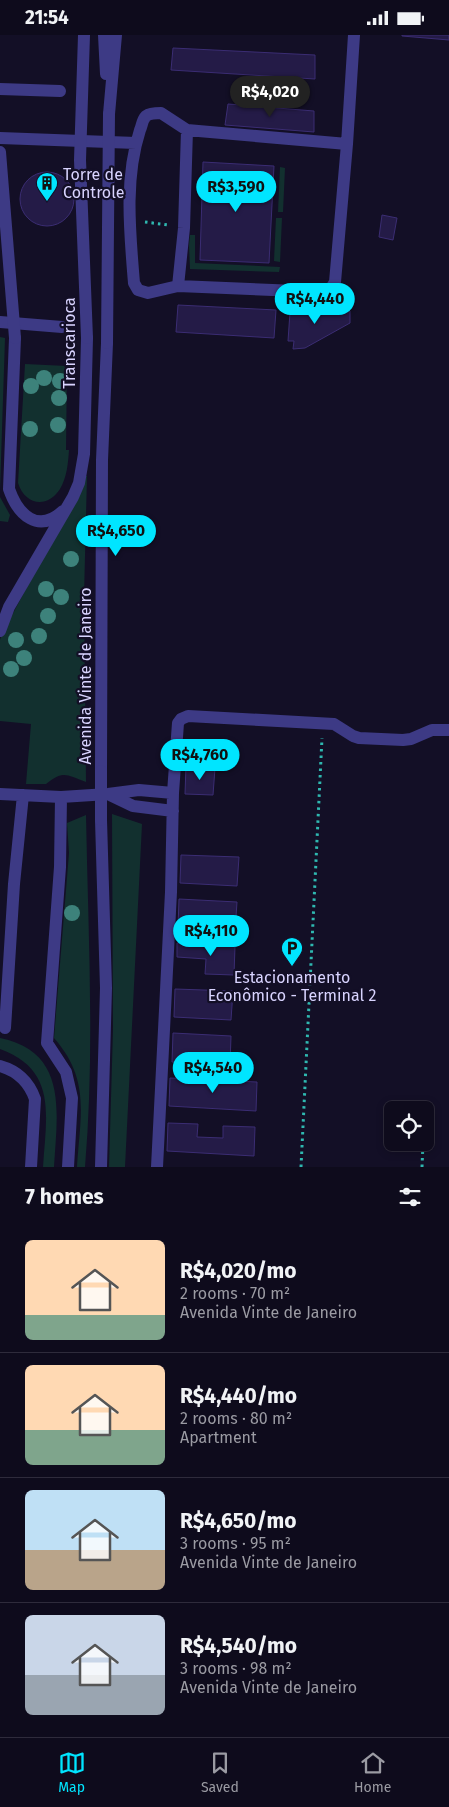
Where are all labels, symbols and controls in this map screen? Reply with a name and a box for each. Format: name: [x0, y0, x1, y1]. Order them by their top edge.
text: 21:54: [25, 6, 69, 29]
pin: R$4,020: [224, 76, 316, 118]
text: R$4,020: [241, 82, 299, 101]
place label: Torre de Controle: [63, 165, 125, 202]
building icon: Torre de Controle: [35, 171, 59, 202]
pin: R$3,590: [190, 171, 282, 213]
text: R$3,590: [207, 177, 265, 196]
pin: R$4,440: [269, 283, 361, 325]
text: R$4,440: [286, 289, 344, 308]
street label: Transcarioca: [60, 297, 79, 389]
pin: R$4,650: [70, 515, 162, 557]
text: R$4,650: [87, 521, 145, 540]
street label: Avenida Vinte de Janeiro: [76, 587, 95, 765]
pin: R$4,760: [154, 739, 246, 781]
text: R$4,760: [172, 745, 228, 764]
pin: R$4,110: [165, 915, 257, 957]
text: R$4,110: [184, 921, 238, 940]
parking icon: Estacionamento Econômico - Terminal 2: [280, 936, 304, 967]
place label: Estacionamento Econômico - Terminal 2: [208, 968, 376, 1005]
pin: R$4,540: [167, 1051, 259, 1094]
text: R$4,540: [184, 1058, 242, 1077]
map controls: [384, 1101, 434, 1151]
button: locate: [384, 1101, 434, 1151]
icon: filters: [396, 1183, 424, 1211]
text: 7 homes: [25, 1184, 104, 1210]
text: R$4,020/mo: [180, 1258, 296, 1284]
icon: home: [65, 1260, 125, 1320]
text: 2 rooms · 70 m²: [180, 1284, 290, 1303]
text: Avenida Vinte de Janeiro: [180, 1303, 357, 1322]
text: R$4,440/mo: [180, 1383, 297, 1409]
icon: home: [65, 1385, 125, 1445]
text: 2 rooms · 80 m²: [180, 1409, 292, 1428]
text: Apartment: [180, 1428, 257, 1447]
text: R$4,650/mo: [180, 1508, 297, 1534]
icon: home: [65, 1510, 125, 1570]
text: 3 rooms · 95 m²: [180, 1534, 291, 1553]
text: Avenida Vinte de Janeiro: [180, 1553, 357, 1572]
text: R$4,540/mo: [180, 1633, 297, 1659]
icon: home: [65, 1635, 125, 1695]
text: 3 rooms · 98 m²: [180, 1659, 292, 1678]
text: Avenida Vinte de Janeiro: [180, 1678, 357, 1697]
tab: Map: [58, 1749, 86, 1796]
tab: Saved: [201, 1749, 239, 1796]
tab: Home: [354, 1749, 391, 1796]

